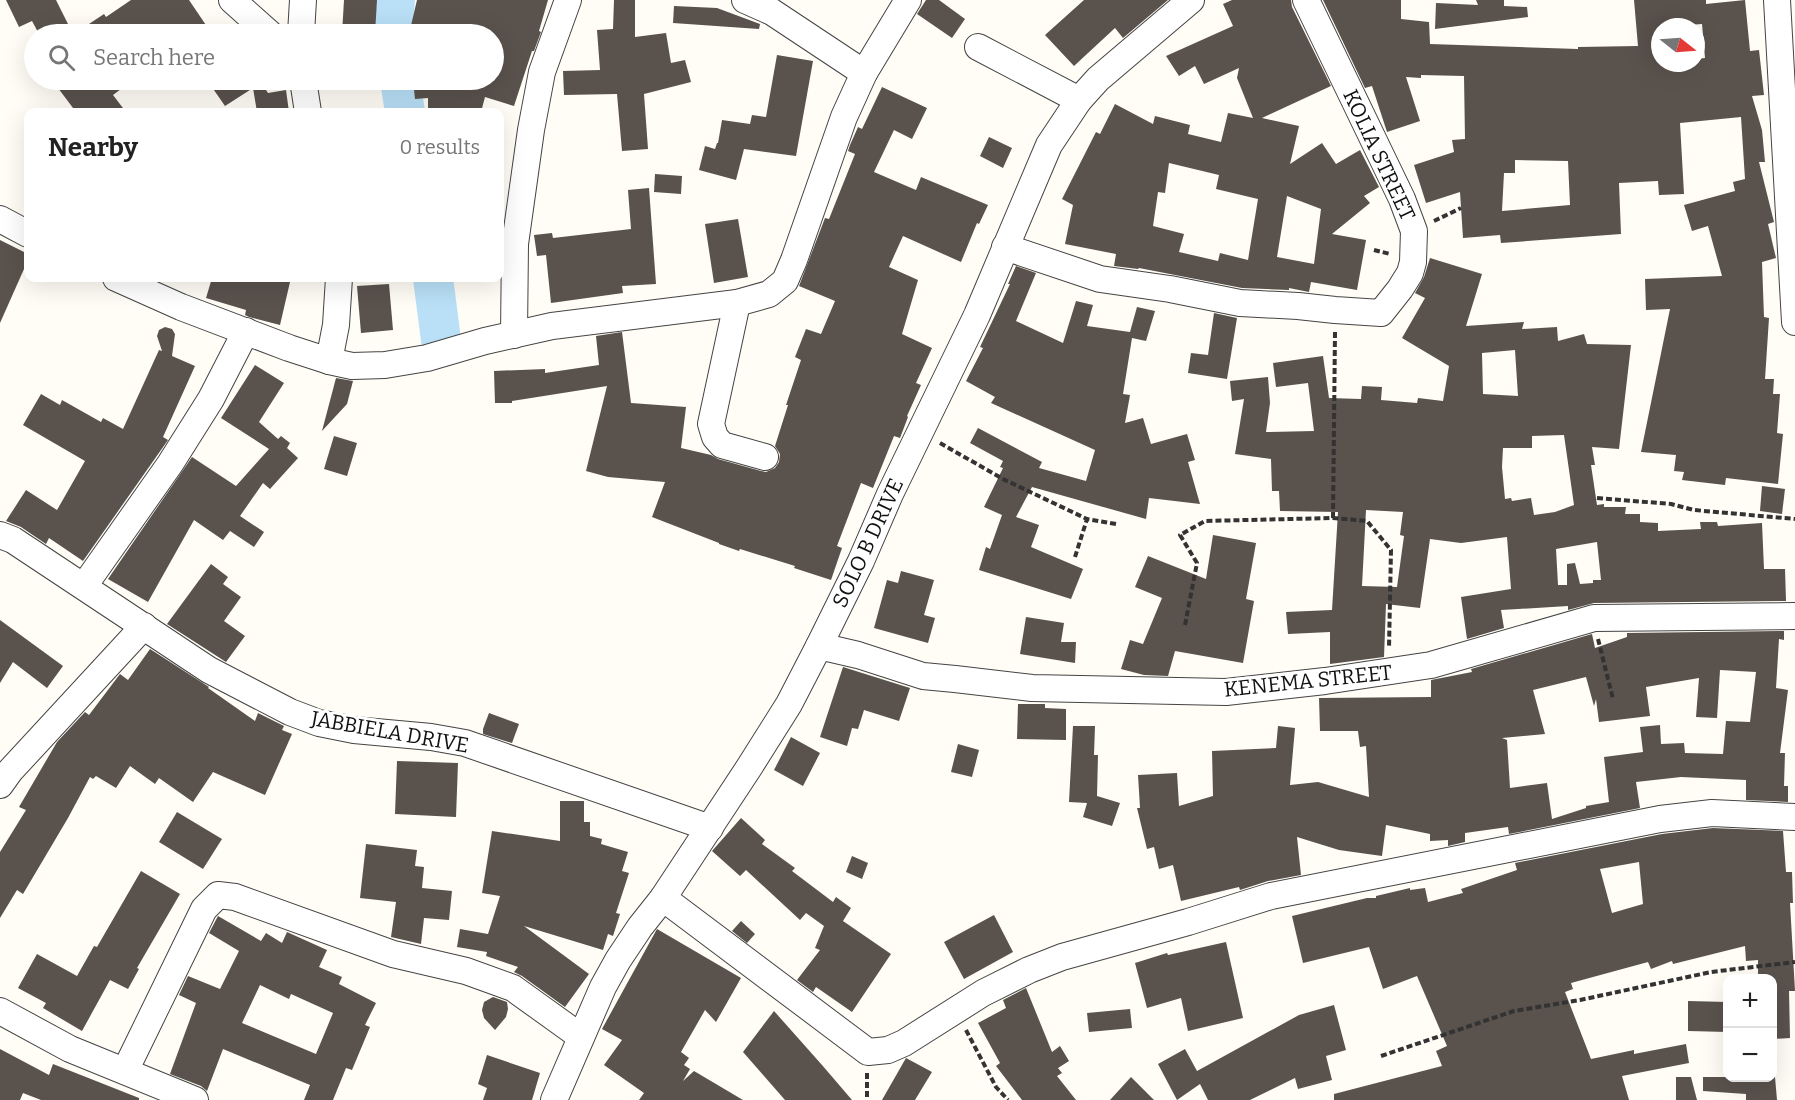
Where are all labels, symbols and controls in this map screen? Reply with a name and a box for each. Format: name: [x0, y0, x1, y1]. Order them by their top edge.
north arrow: [1651, 18, 1705, 72]
search box: [24, 24, 504, 90]
icon: search: [45, 41, 78, 74]
text: Search here: [93, 44, 215, 71]
street label: KOLIA STREET: [1337, 85, 1421, 225]
text: Nearby: [48, 132, 138, 163]
text: 0 results: [400, 135, 480, 159]
street label: SOLO B DRIVE: [827, 474, 909, 612]
street label: KENEMA STREET: [1223, 659, 1393, 703]
street label: JABBIELA DRIVE: [308, 705, 471, 759]
map controls: [1723, 974, 1777, 1082]
button: +: [1723, 974, 1777, 1028]
button: −: [1723, 1028, 1777, 1082]

